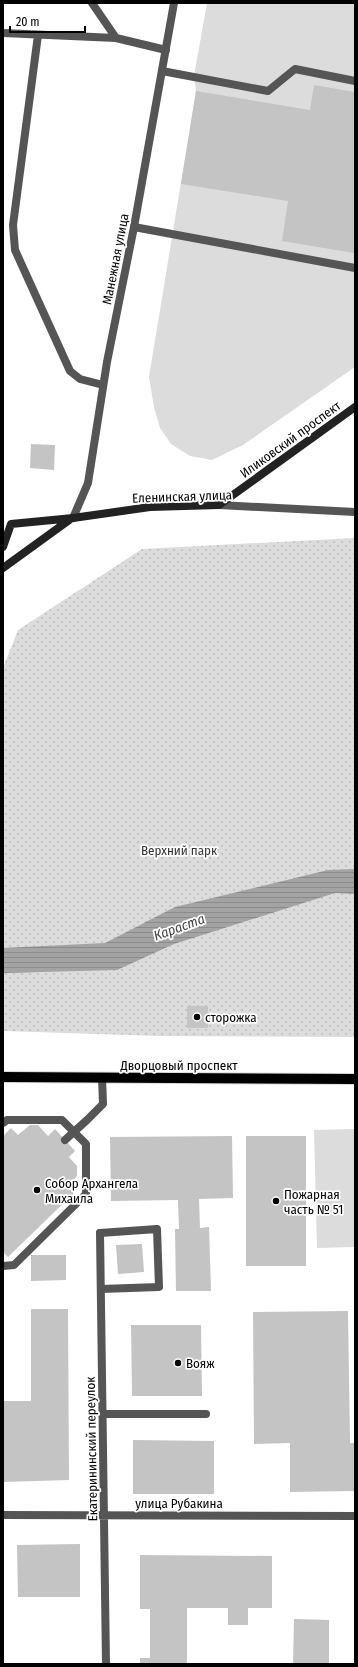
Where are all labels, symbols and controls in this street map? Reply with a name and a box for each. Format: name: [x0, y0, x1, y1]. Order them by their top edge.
scale bar: [10, 8, 85, 34]
text: 20 m: [16, 15, 40, 29]
street label: Манежная улица: [99, 212, 132, 306]
street label: Иликовский проспект: [237, 398, 344, 481]
street label: Еленинская улица: [132, 487, 232, 506]
park label: Верхний парк: [141, 843, 217, 858]
water label: Караста: [151, 910, 207, 945]
place label: сторожка: [205, 1010, 257, 1025]
marker: сторожка: [192, 1012, 202, 1022]
street label: Дворцовый проспект: [119, 1058, 238, 1073]
place label: Собор Архангела Михаила: [45, 1176, 138, 1206]
marker: Собор Архангела Михаила: [32, 1185, 42, 1195]
place label: Пожарная часть № 51: [284, 1187, 343, 1217]
marker: Пожарная часть № 51: [271, 1196, 281, 1206]
place label: Вояж: [186, 1356, 215, 1371]
marker: Вояж: [173, 1358, 183, 1368]
street label: Екатерининский переулок: [83, 1377, 100, 1521]
street label: улица Рубакина: [135, 1496, 223, 1511]

